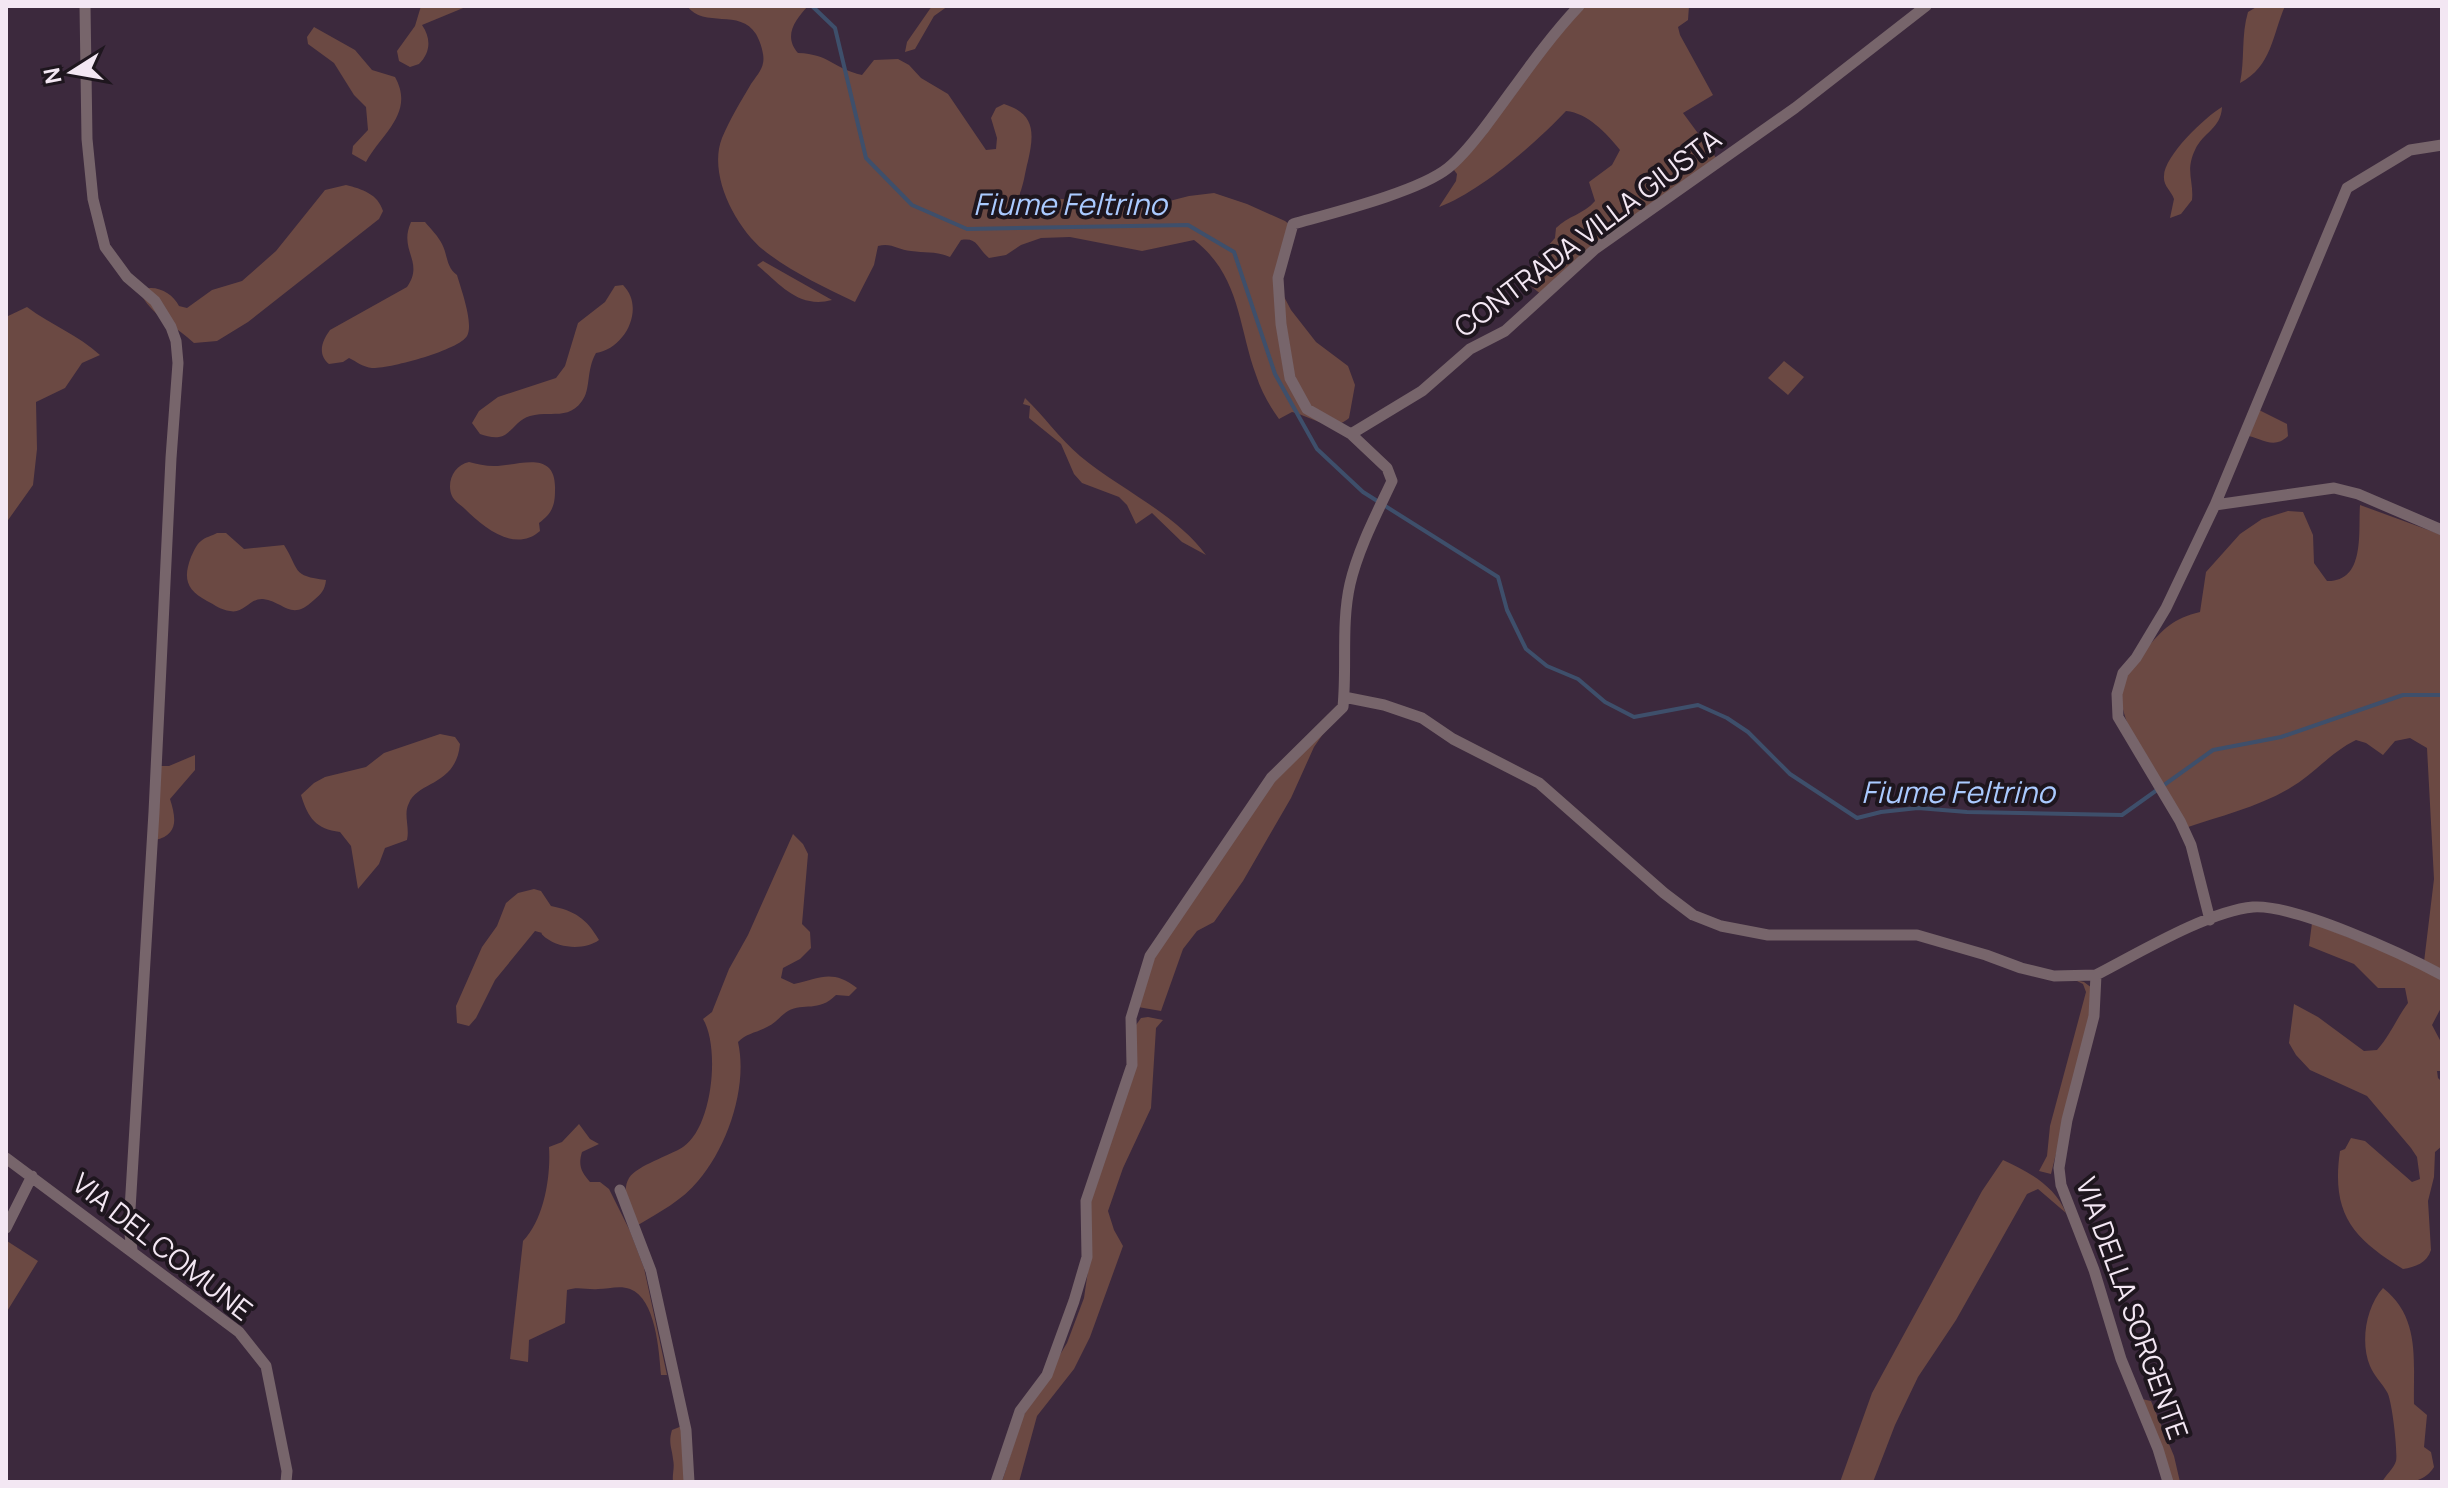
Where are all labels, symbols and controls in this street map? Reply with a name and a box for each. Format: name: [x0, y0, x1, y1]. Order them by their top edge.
north arrow: [32, 32, 112, 112]
text: N: [36, 65, 69, 86]
street label: CONTRADA VILLA GIUSTA: [1446, 119, 1728, 345]
water label: Fiume Feltrino: [973, 183, 1169, 224]
water label: Fiume Feltrino: [1861, 771, 2057, 812]
street label: VIA DEL COMUNE: [65, 1164, 261, 1328]
street label: VIA DELLA SORGENTE: [2068, 1172, 2198, 1444]

